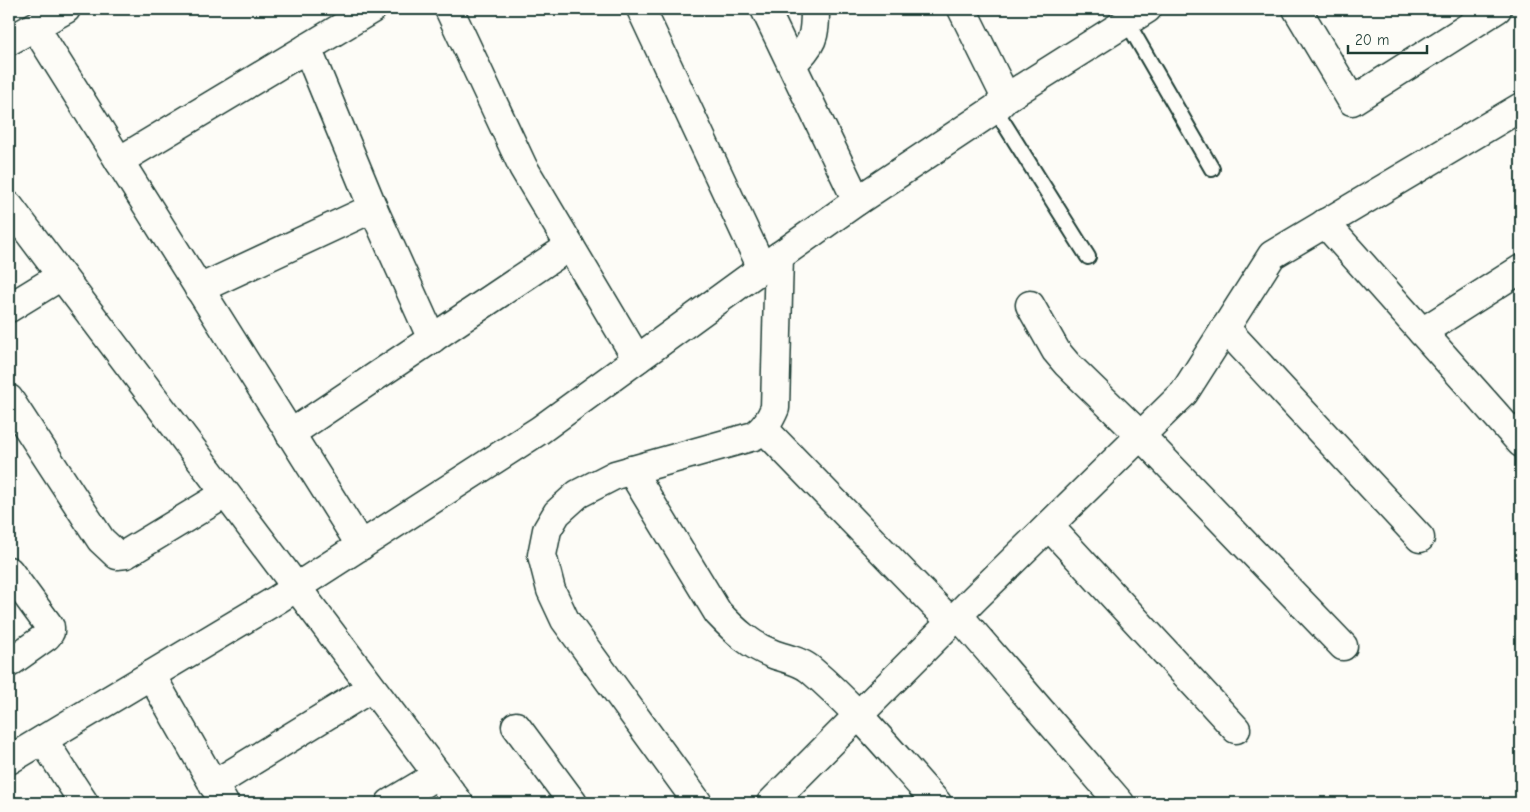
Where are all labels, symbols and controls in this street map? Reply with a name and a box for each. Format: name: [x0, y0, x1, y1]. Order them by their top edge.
scale bar: [1348, 22, 1426, 54]
text: 20 m: [1355, 31, 1389, 49]

